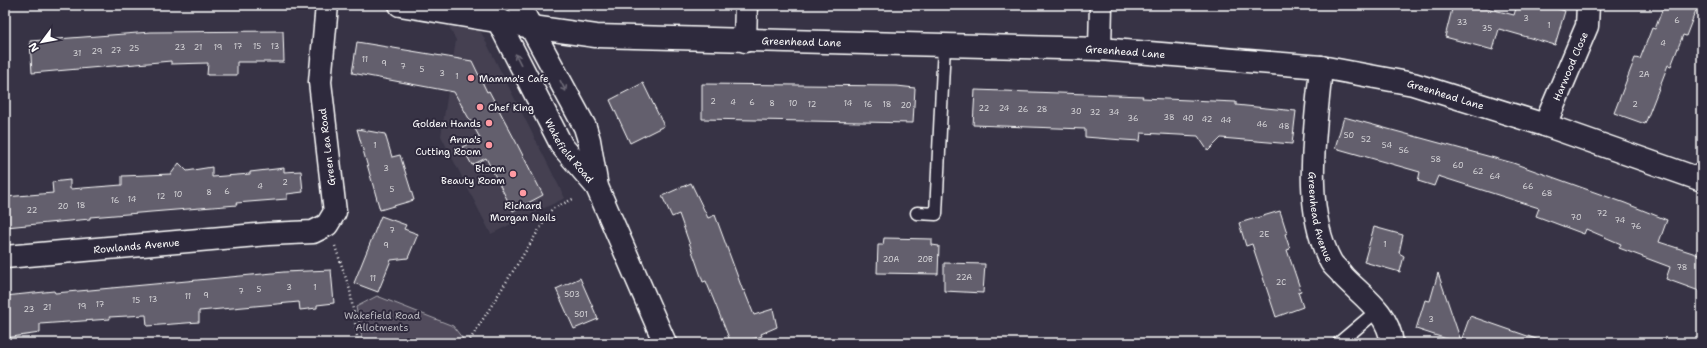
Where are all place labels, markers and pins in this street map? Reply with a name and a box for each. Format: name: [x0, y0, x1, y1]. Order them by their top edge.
place label: Mamma's Cafe: [479, 72, 549, 85]
marker: Mamma's Cafe: [466, 73, 476, 83]
place label: Chef King: [488, 101, 534, 114]
marker: Chef King: [475, 102, 485, 112]
place label: Golden Hands: [412, 117, 481, 130]
marker: Golden Hands: [484, 118, 494, 128]
place label: Anna's Cutting Room: [415, 133, 481, 158]
marker: Anna's Cutting Room: [484, 140, 494, 150]
place label: Bloom Beauty Room: [441, 162, 505, 187]
marker: Bloom Beauty Room: [508, 169, 518, 179]
marker: Richard Morgan Nails: [518, 188, 528, 198]
place label: Richard Morgan Nails: [490, 199, 556, 224]

